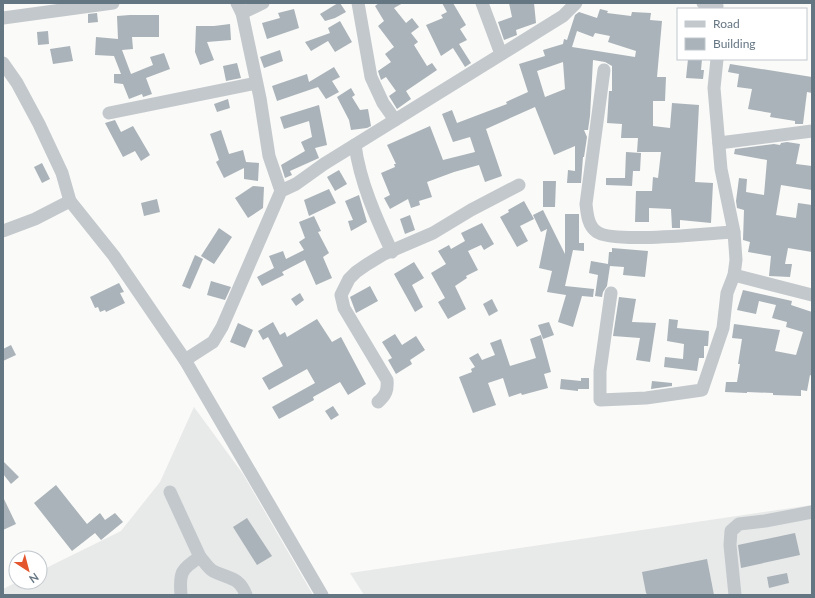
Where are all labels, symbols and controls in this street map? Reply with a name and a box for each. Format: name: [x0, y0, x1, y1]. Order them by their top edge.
legend: [677, 8, 807, 60]
text: Road: [713, 16, 740, 31]
text: Building: [713, 36, 756, 51]
north arrow: [8, 550, 48, 590]
text: N: [27, 571, 41, 586]

